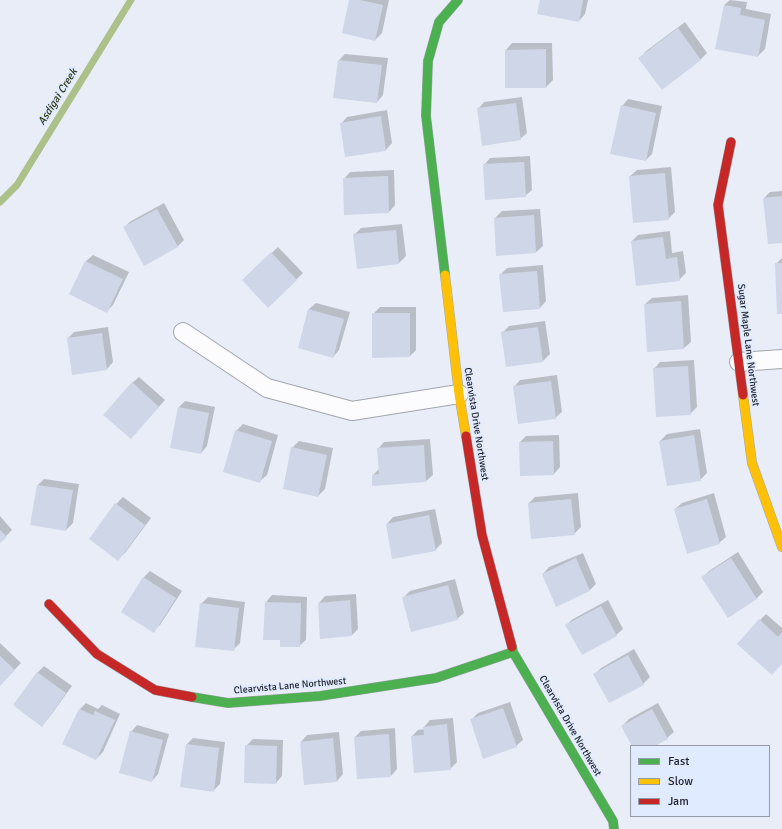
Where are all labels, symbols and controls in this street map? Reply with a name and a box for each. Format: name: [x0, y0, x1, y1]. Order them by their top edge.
water label: Asdigai Creek: [35, 66, 81, 128]
street label: Sugar Maple Lane Northwest: [735, 283, 761, 407]
street label: Clearvista Drive Northwest: [461, 367, 491, 481]
street label: Clearvista Drive Northwest: [536, 673, 604, 779]
street label: Clearvista Lane Northwest: [233, 675, 347, 697]
legend: [630, 745, 770, 817]
text: Fast: [668, 754, 689, 769]
text: Slow: [668, 774, 693, 789]
text: Jam: [668, 794, 689, 809]

